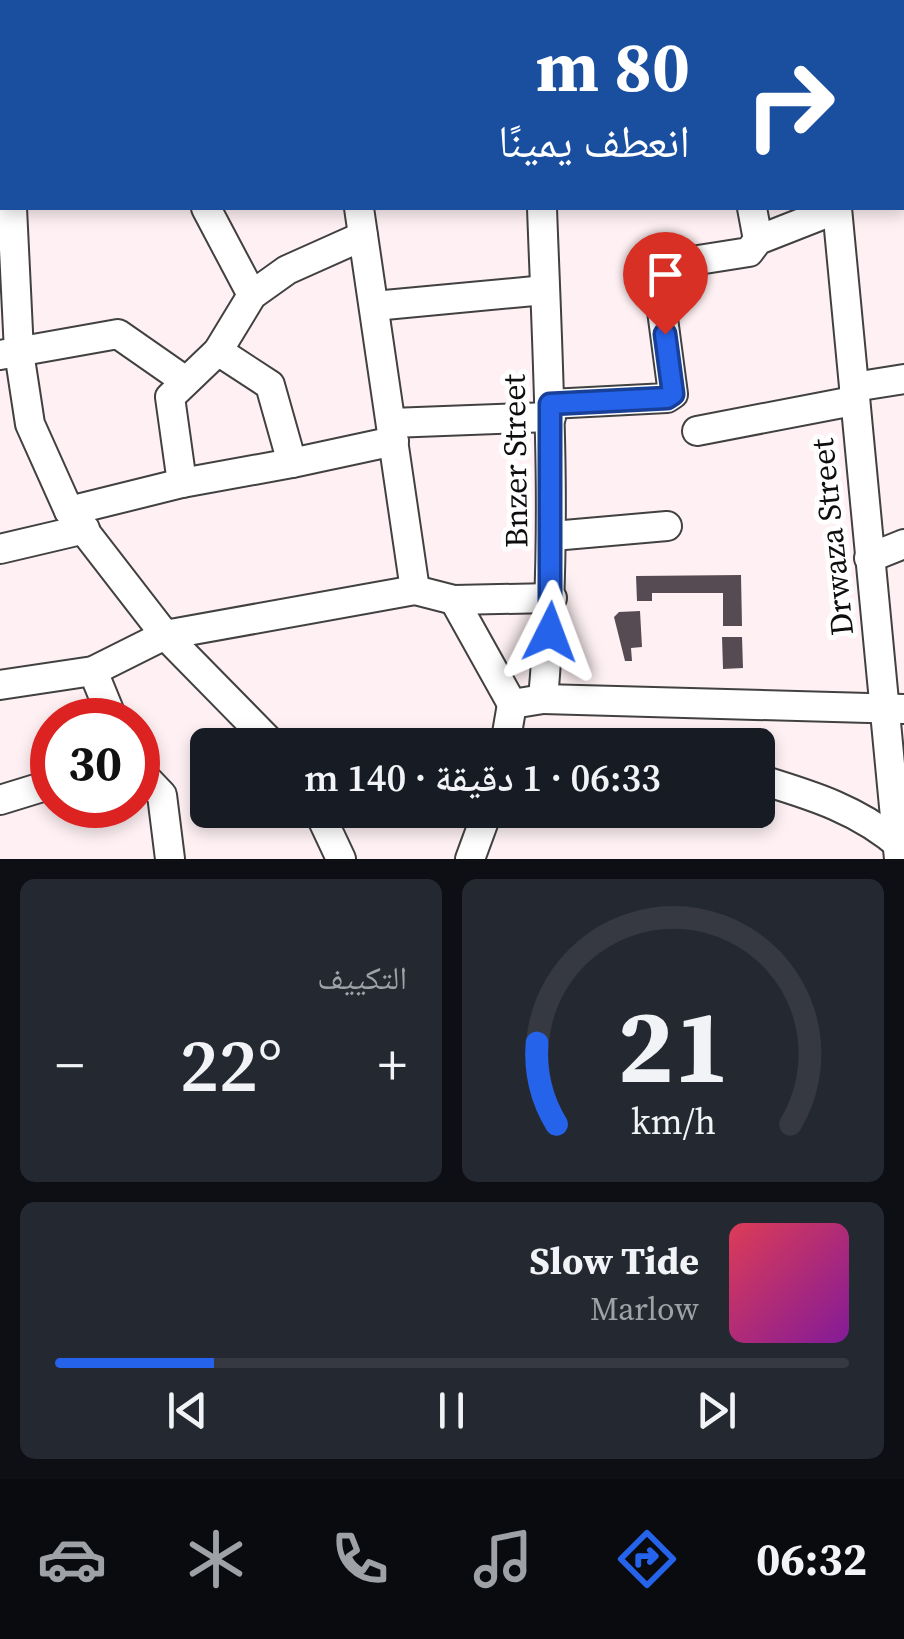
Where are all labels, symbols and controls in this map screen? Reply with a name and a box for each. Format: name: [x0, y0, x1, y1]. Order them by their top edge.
text: 80 m: [536, 18, 690, 114]
icon: right: [725, 40, 855, 170]
text: انعطف يمينًا: [498, 110, 690, 172]
pin: [623, 232, 708, 335]
icon: arrive: [638, 247, 693, 302]
street label: Bnzer Street: [491, 373, 539, 548]
street label: Drwaza Street: [800, 436, 864, 638]
position arrow: [498, 580, 602, 684]
speed limit sign: 30: [30, 698, 160, 828]
text: 06:33 · 1 دقيقة · 140 m: [304, 752, 661, 804]
text: التكييف: [317, 956, 407, 1000]
text: 21: [617, 974, 729, 1117]
text: 22°: [180, 1013, 282, 1116]
text: −: [55, 1027, 84, 1102]
text: +: [378, 1027, 407, 1102]
text: km/h: [630, 1097, 716, 1146]
text: Slow Tide: [529, 1235, 699, 1287]
text: Marlow: [590, 1287, 699, 1331]
icon: previous: [160, 1383, 215, 1438]
icon: pause: [424, 1383, 479, 1438]
icon: next: [689, 1383, 744, 1438]
icon: car: [37, 1524, 107, 1594]
icon: climate: [181, 1524, 251, 1594]
icon: phone: [325, 1524, 395, 1594]
icon: music: [468, 1524, 538, 1594]
icon: directions: [612, 1524, 682, 1594]
text: 06:32: [756, 1528, 867, 1590]

